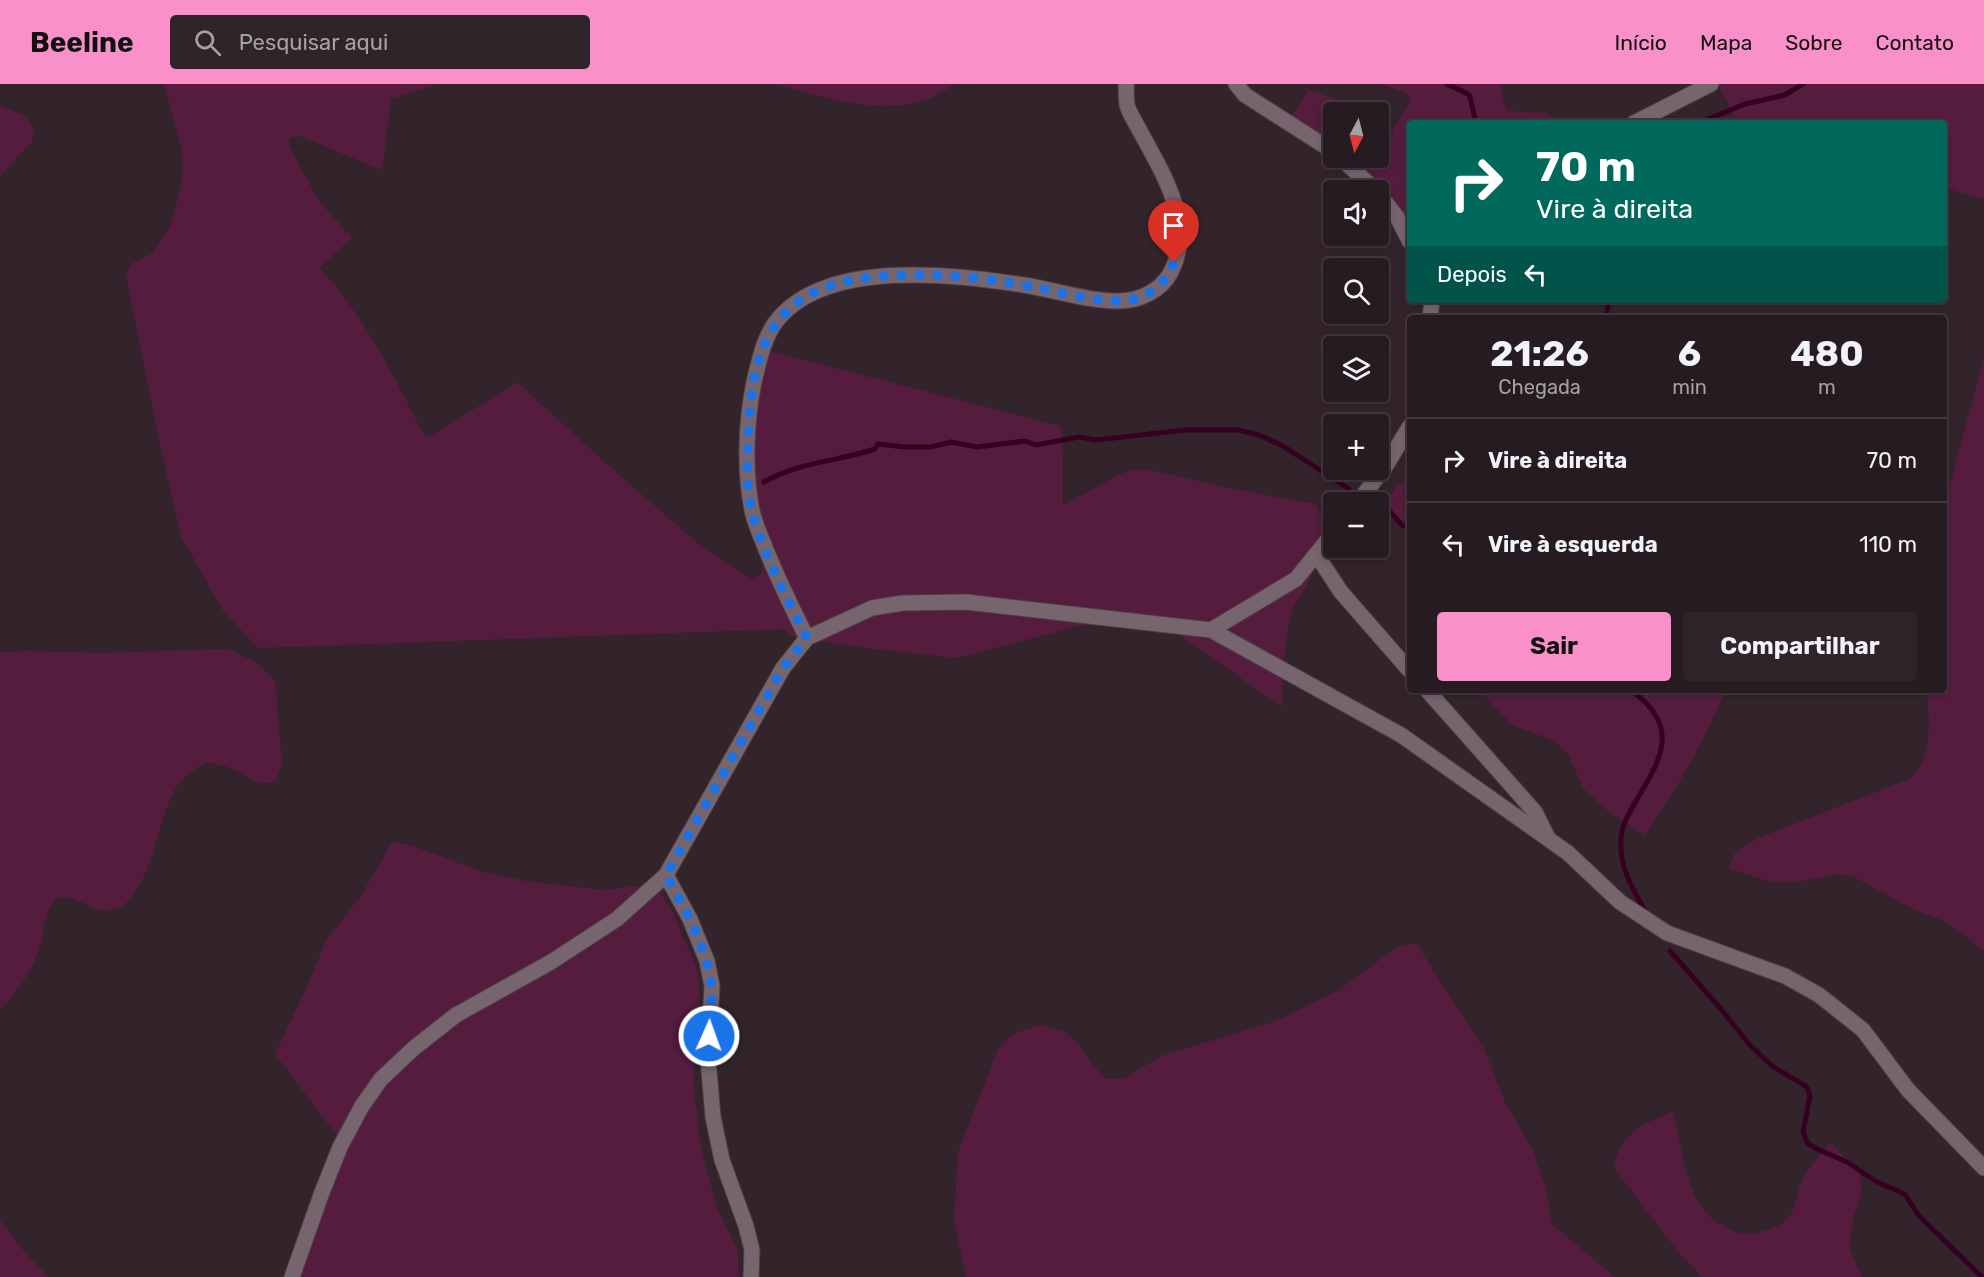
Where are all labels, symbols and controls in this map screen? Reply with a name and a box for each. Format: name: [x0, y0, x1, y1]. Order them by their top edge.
search box: [170, 15, 590, 69]
text: Beeline: [30, 26, 134, 59]
icon: search: [191, 26, 224, 59]
text: Pesquisar aqui: [239, 29, 388, 56]
text: Início: [1615, 30, 1667, 55]
text: Mapa: [1700, 30, 1752, 55]
text: Sobre: [1785, 30, 1842, 55]
text: Contato: [1875, 30, 1954, 55]
north arrow: [1323, 102, 1389, 168]
map controls: [1323, 102, 1389, 558]
text: 70 m: [1536, 142, 1636, 192]
icon: right: [1437, 144, 1515, 222]
button: sound: [1323, 180, 1389, 246]
text: Vire à direita: [1536, 193, 1693, 225]
pin: [1148, 200, 1199, 262]
icon: arrive: [1157, 209, 1190, 242]
button: search: [1323, 258, 1389, 324]
icon: left: [1519, 258, 1552, 291]
text: Depois: [1437, 261, 1507, 288]
text: 21:26: [1490, 332, 1589, 375]
text: 6: [1678, 332, 1701, 375]
text: 480: [1790, 332, 1864, 375]
button: layers: [1323, 336, 1389, 402]
text: Chegada: [1498, 375, 1581, 399]
text: min: [1672, 375, 1707, 399]
text: m: [1818, 375, 1836, 399]
button: +: [1323, 414, 1389, 480]
icon: right: [1437, 444, 1470, 477]
text: Vire à direita: [1488, 447, 1627, 474]
text: 70 m: [1867, 447, 1917, 474]
button: −: [1323, 492, 1389, 558]
icon: left: [1437, 528, 1470, 561]
text: Vire à esquerda: [1488, 531, 1658, 558]
text: 110 m: [1859, 531, 1917, 558]
button: Sair: [1437, 612, 1671, 681]
button: Compartilhar: [1683, 612, 1917, 681]
position arrow: [677, 1004, 741, 1068]

